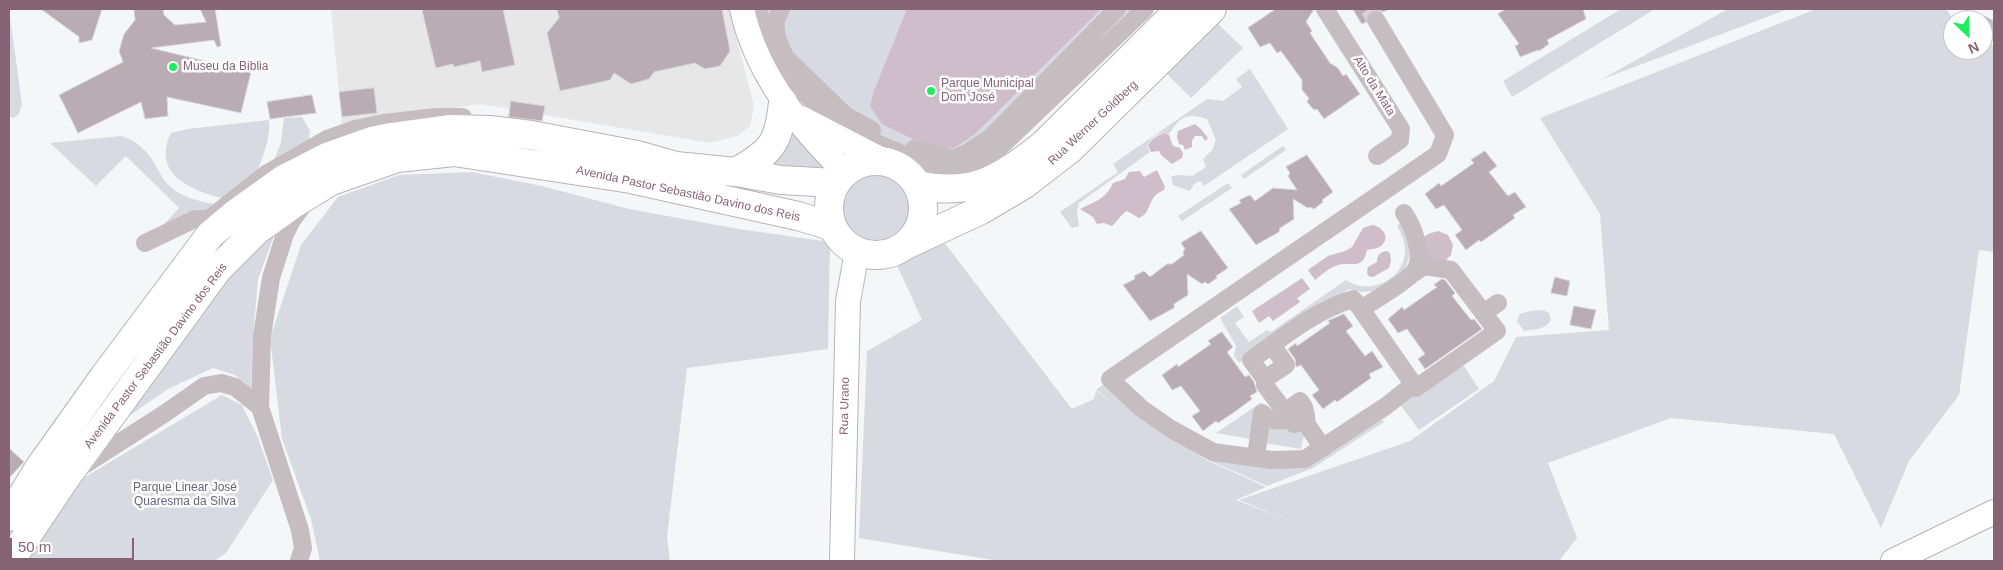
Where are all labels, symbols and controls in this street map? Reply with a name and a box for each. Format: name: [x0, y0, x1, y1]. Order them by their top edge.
north arrow: [1943, 10, 1993, 60]
text: N: [1966, 38, 1982, 57]
street label: Alto da Mata: [1350, 54, 1398, 118]
place label: Museu da Biblia: [183, 60, 268, 74]
marker: Museu da Biblia: [167, 61, 179, 73]
place label: Parque Municipal Dom José: [941, 77, 1034, 105]
street label: Rua Werner Goldberg: [1045, 78, 1141, 168]
marker: Parque Municipal Dom José: [925, 85, 937, 97]
street label: Avenida Pastor Sebastião Davino dos Reis: [575, 163, 801, 225]
street label: Avenida Pastor Sebastião Davino dos Reis: [81, 260, 231, 452]
street label: Rua Urano: [837, 377, 853, 435]
park label: Parque Linear José Quaresma da Silva: [133, 481, 237, 509]
scale bar: [12, 528, 136, 560]
text: 50 m: [18, 538, 51, 555]

